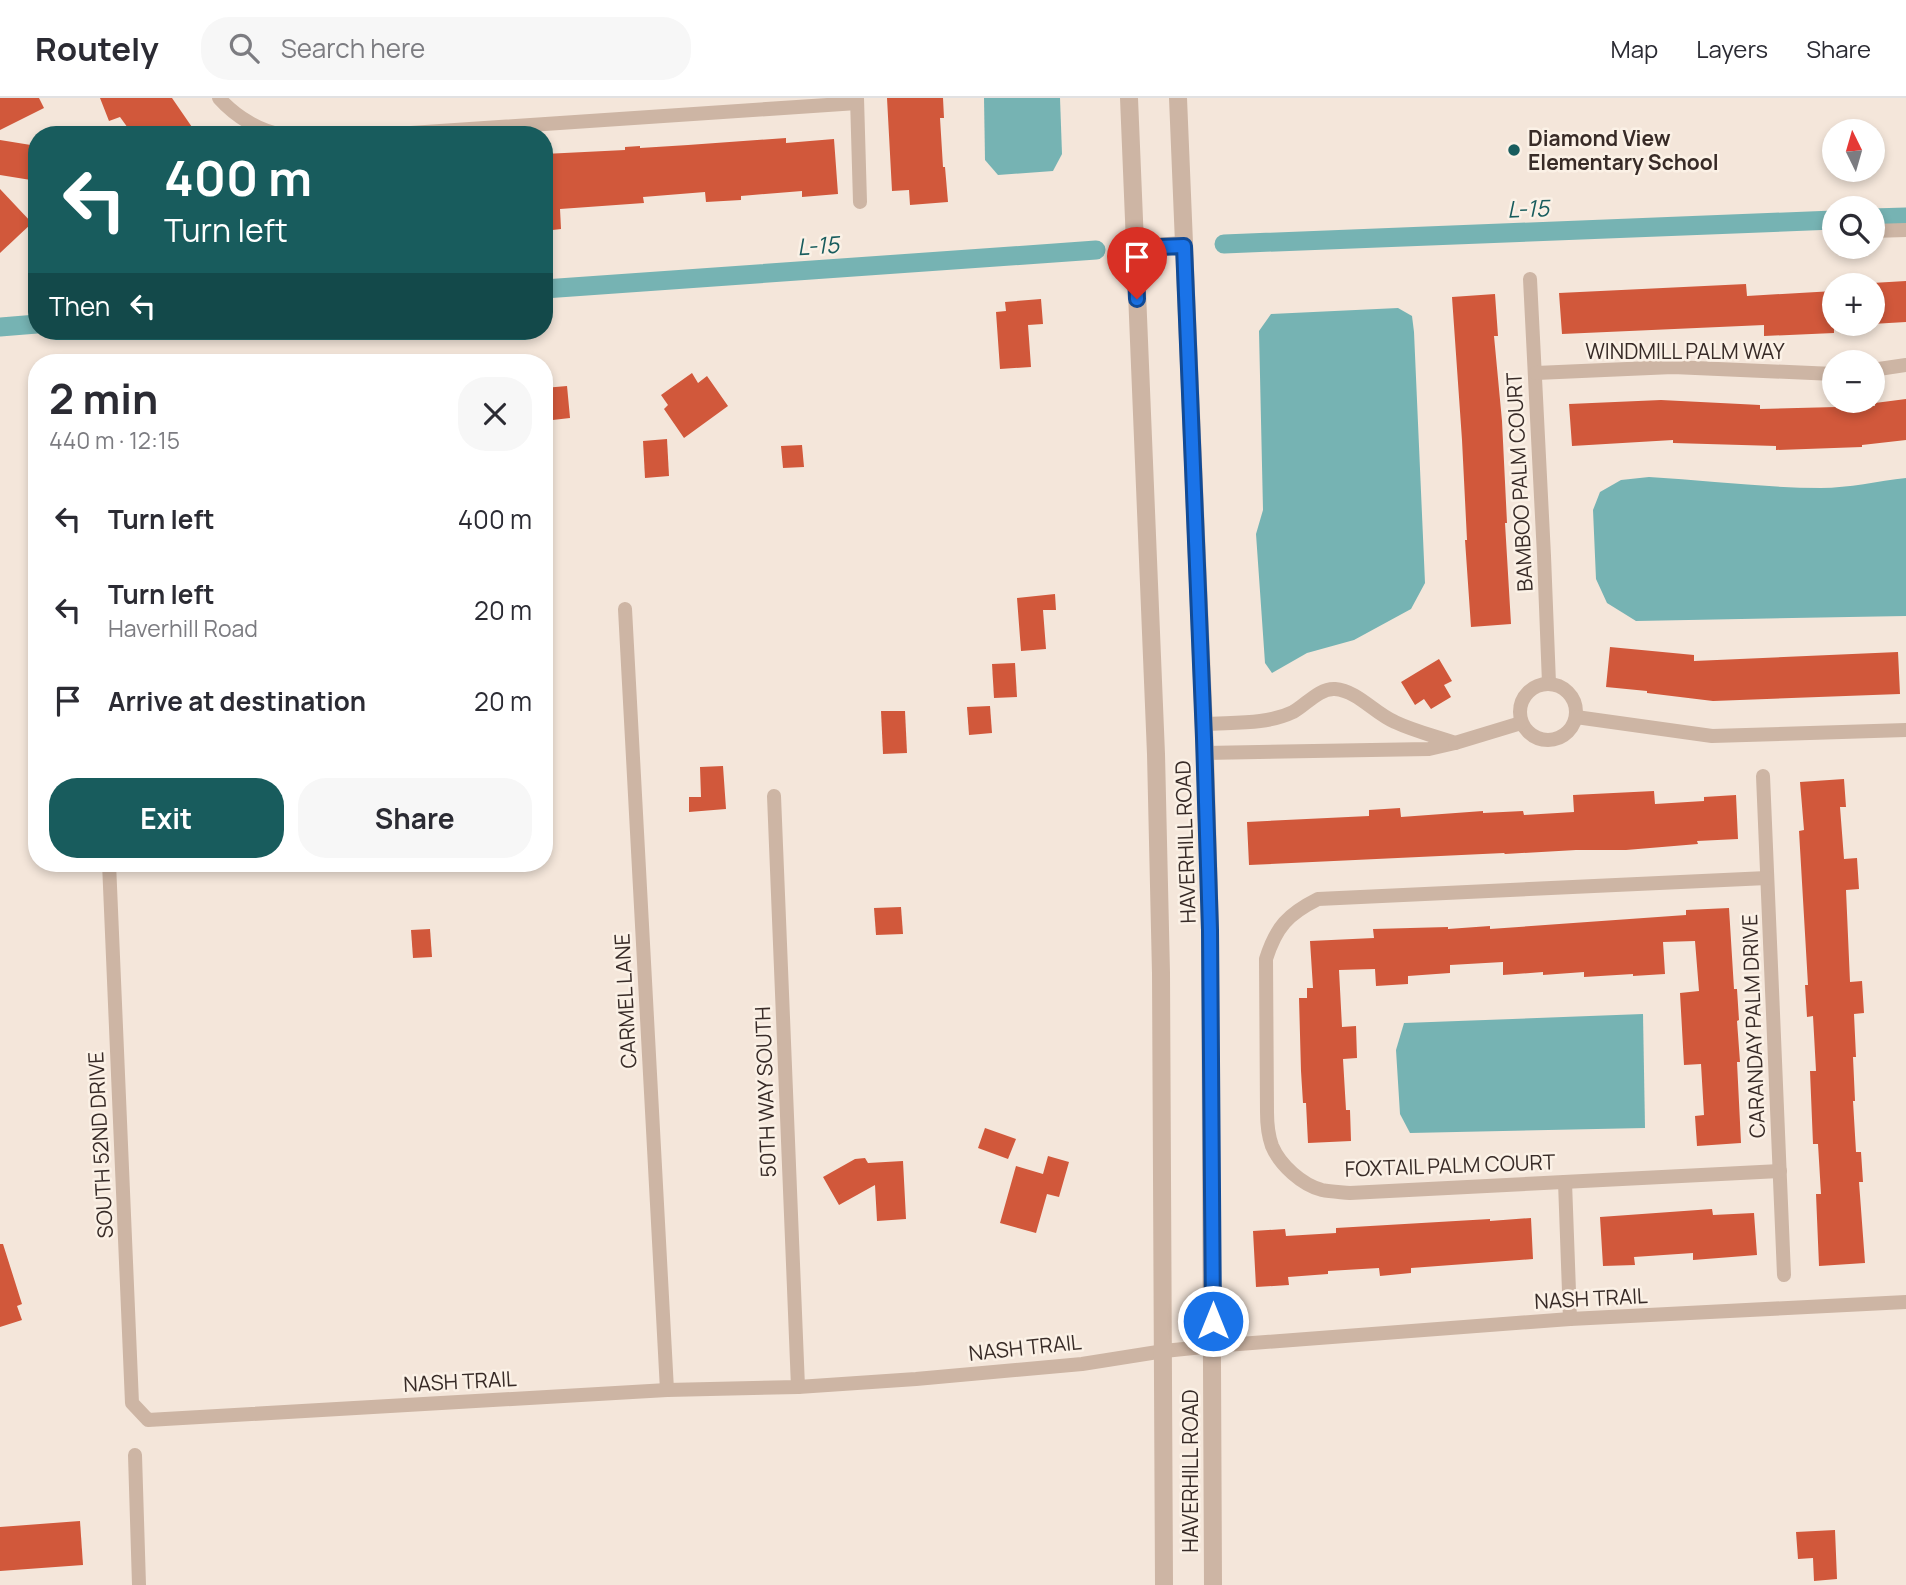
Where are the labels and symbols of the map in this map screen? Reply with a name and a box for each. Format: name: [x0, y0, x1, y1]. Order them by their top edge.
north arrow: [1822, 119, 1885, 182]
place label: Diamond View Elementary School: [1528, 124, 1719, 176]
marker: Diamond View Elementary School: [1506, 142, 1522, 158]
water label: L-15: [1507, 191, 1552, 225]
water label: L-15: [796, 227, 843, 262]
pin: [1107, 227, 1167, 299]
street label: WINDMILL PALM WAY: [1585, 337, 1785, 365]
street label: BAMBOO PALM COURT: [1499, 371, 1539, 592]
street label: HAVERHILL ROAD: [1168, 760, 1202, 924]
street label: CARANDAY PALM DRIVE: [1735, 914, 1771, 1138]
street label: CARMEL LANE: [607, 933, 643, 1069]
street label: 50TH WAY SOUTH: [748, 1006, 782, 1178]
street label: SOUTH 52ND DRIVE: [81, 1051, 119, 1239]
street label: FOXTAIL PALM COURT: [1344, 1147, 1556, 1183]
street label: NASH TRAIL: [1534, 1281, 1649, 1315]
position arrow: [1176, 1284, 1250, 1358]
street label: NASH TRAIL: [967, 1327, 1083, 1367]
street label: NASH TRAIL: [403, 1364, 518, 1398]
street label: HAVERHILL ROAD: [1176, 1389, 1204, 1553]

